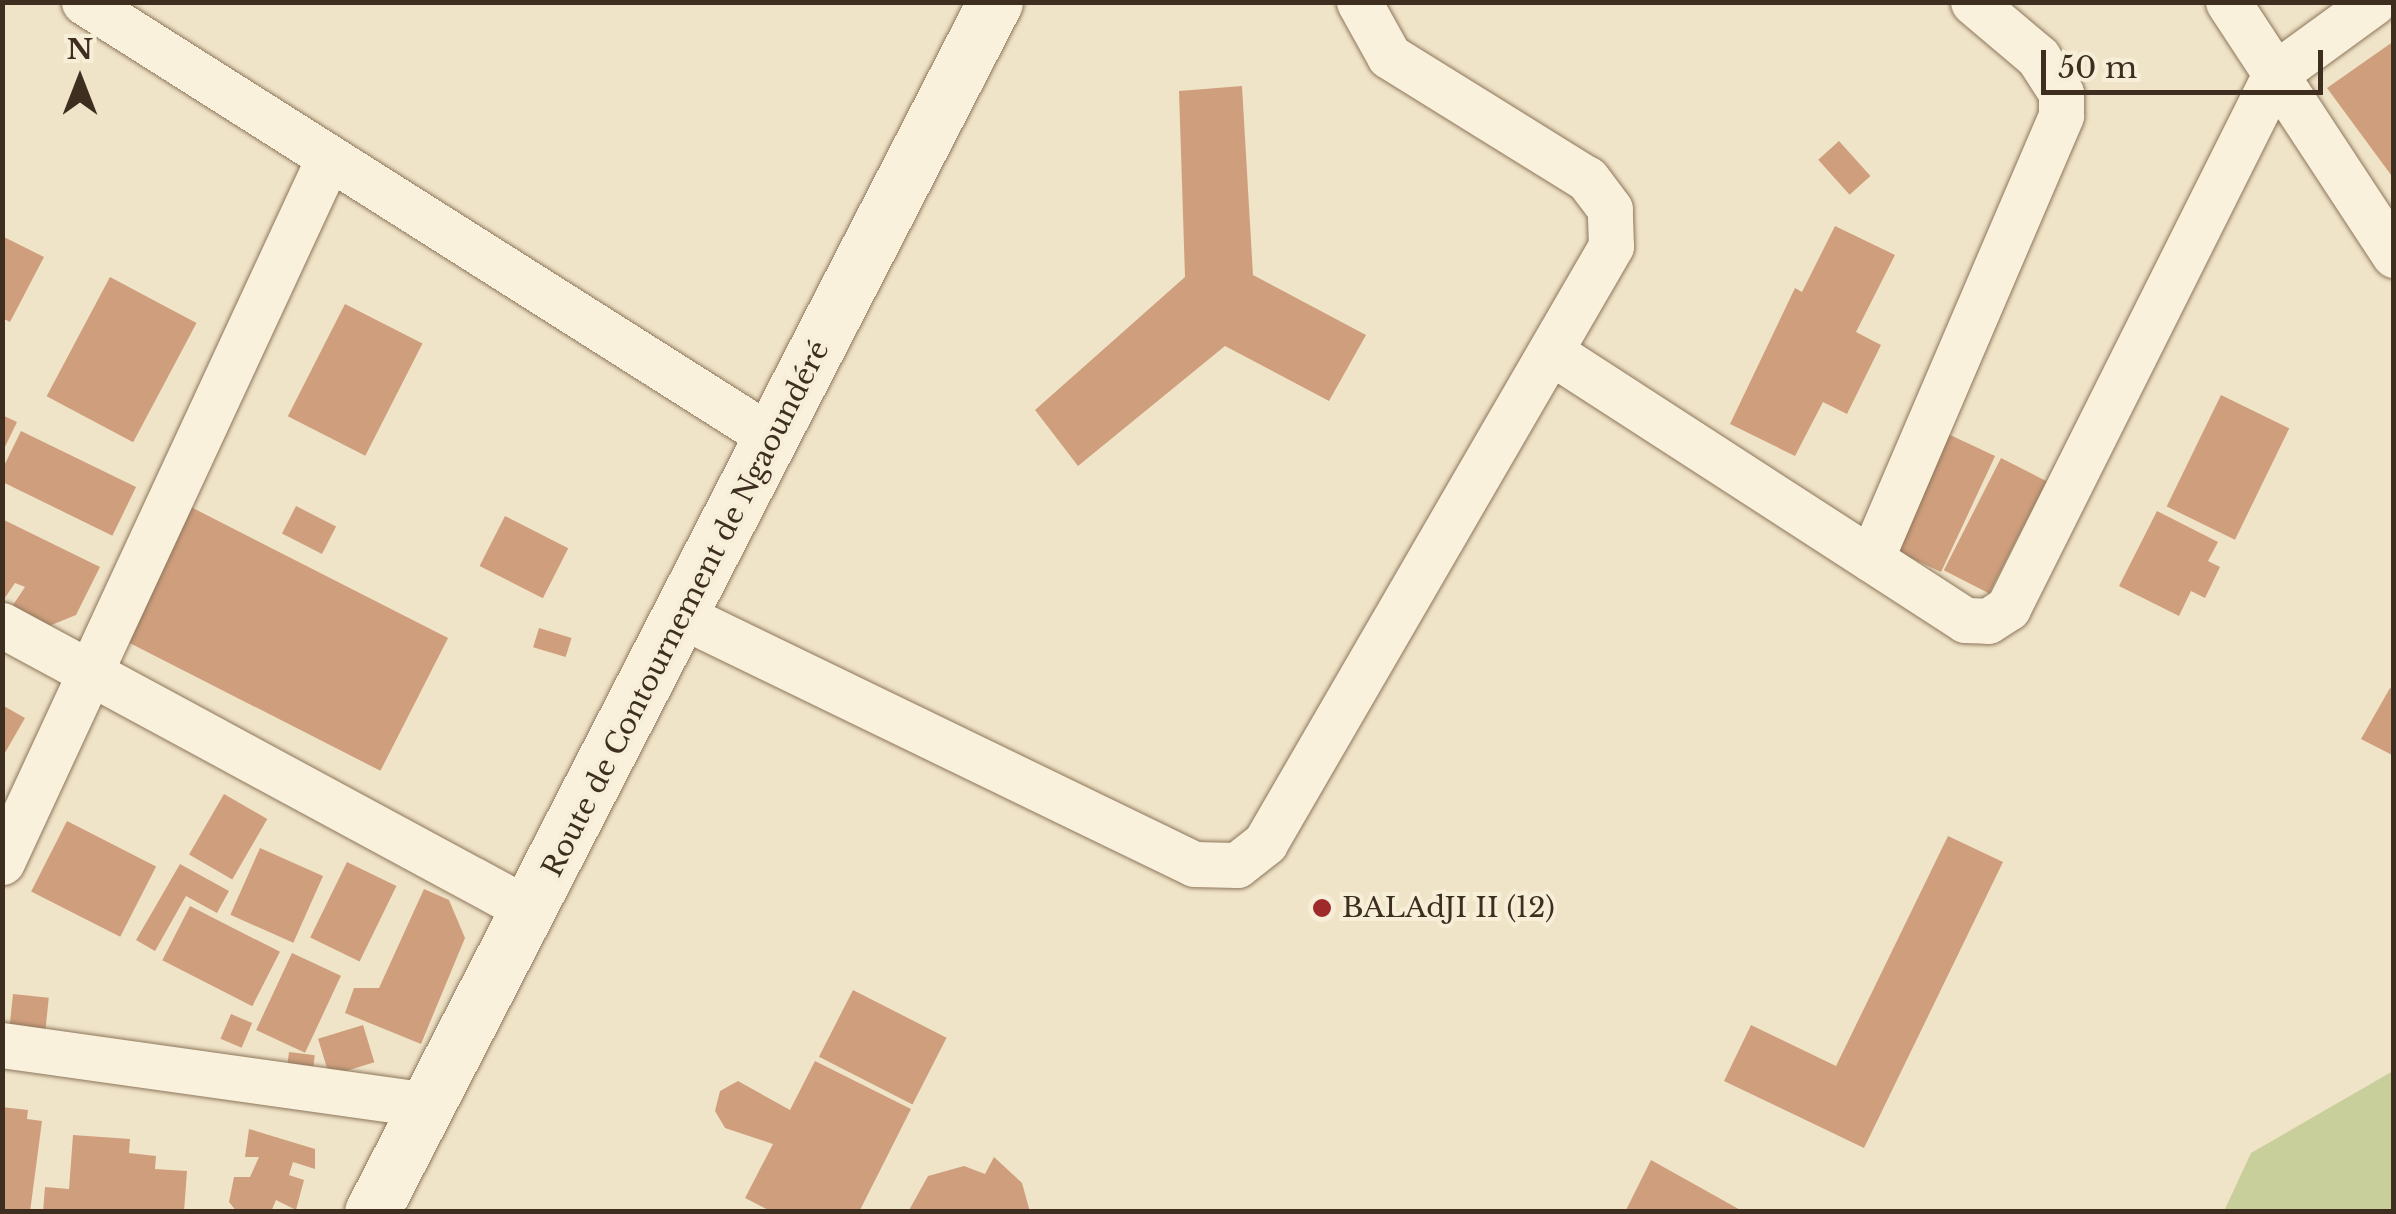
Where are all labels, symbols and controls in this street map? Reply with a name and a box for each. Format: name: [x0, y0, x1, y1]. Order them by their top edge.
north arrow: [30, 30, 130, 130]
scale bar: [2046, 30, 2328, 92]
text: N: [67, 32, 93, 67]
text: 50 m: [2058, 49, 2137, 86]
street label: Route de Contournement de Ngaoundéré: [536, 335, 836, 883]
place label: BALAdJI II (12): [1342, 891, 1555, 925]
marker: BALAdJI II (12): [1311, 897, 1333, 919]

